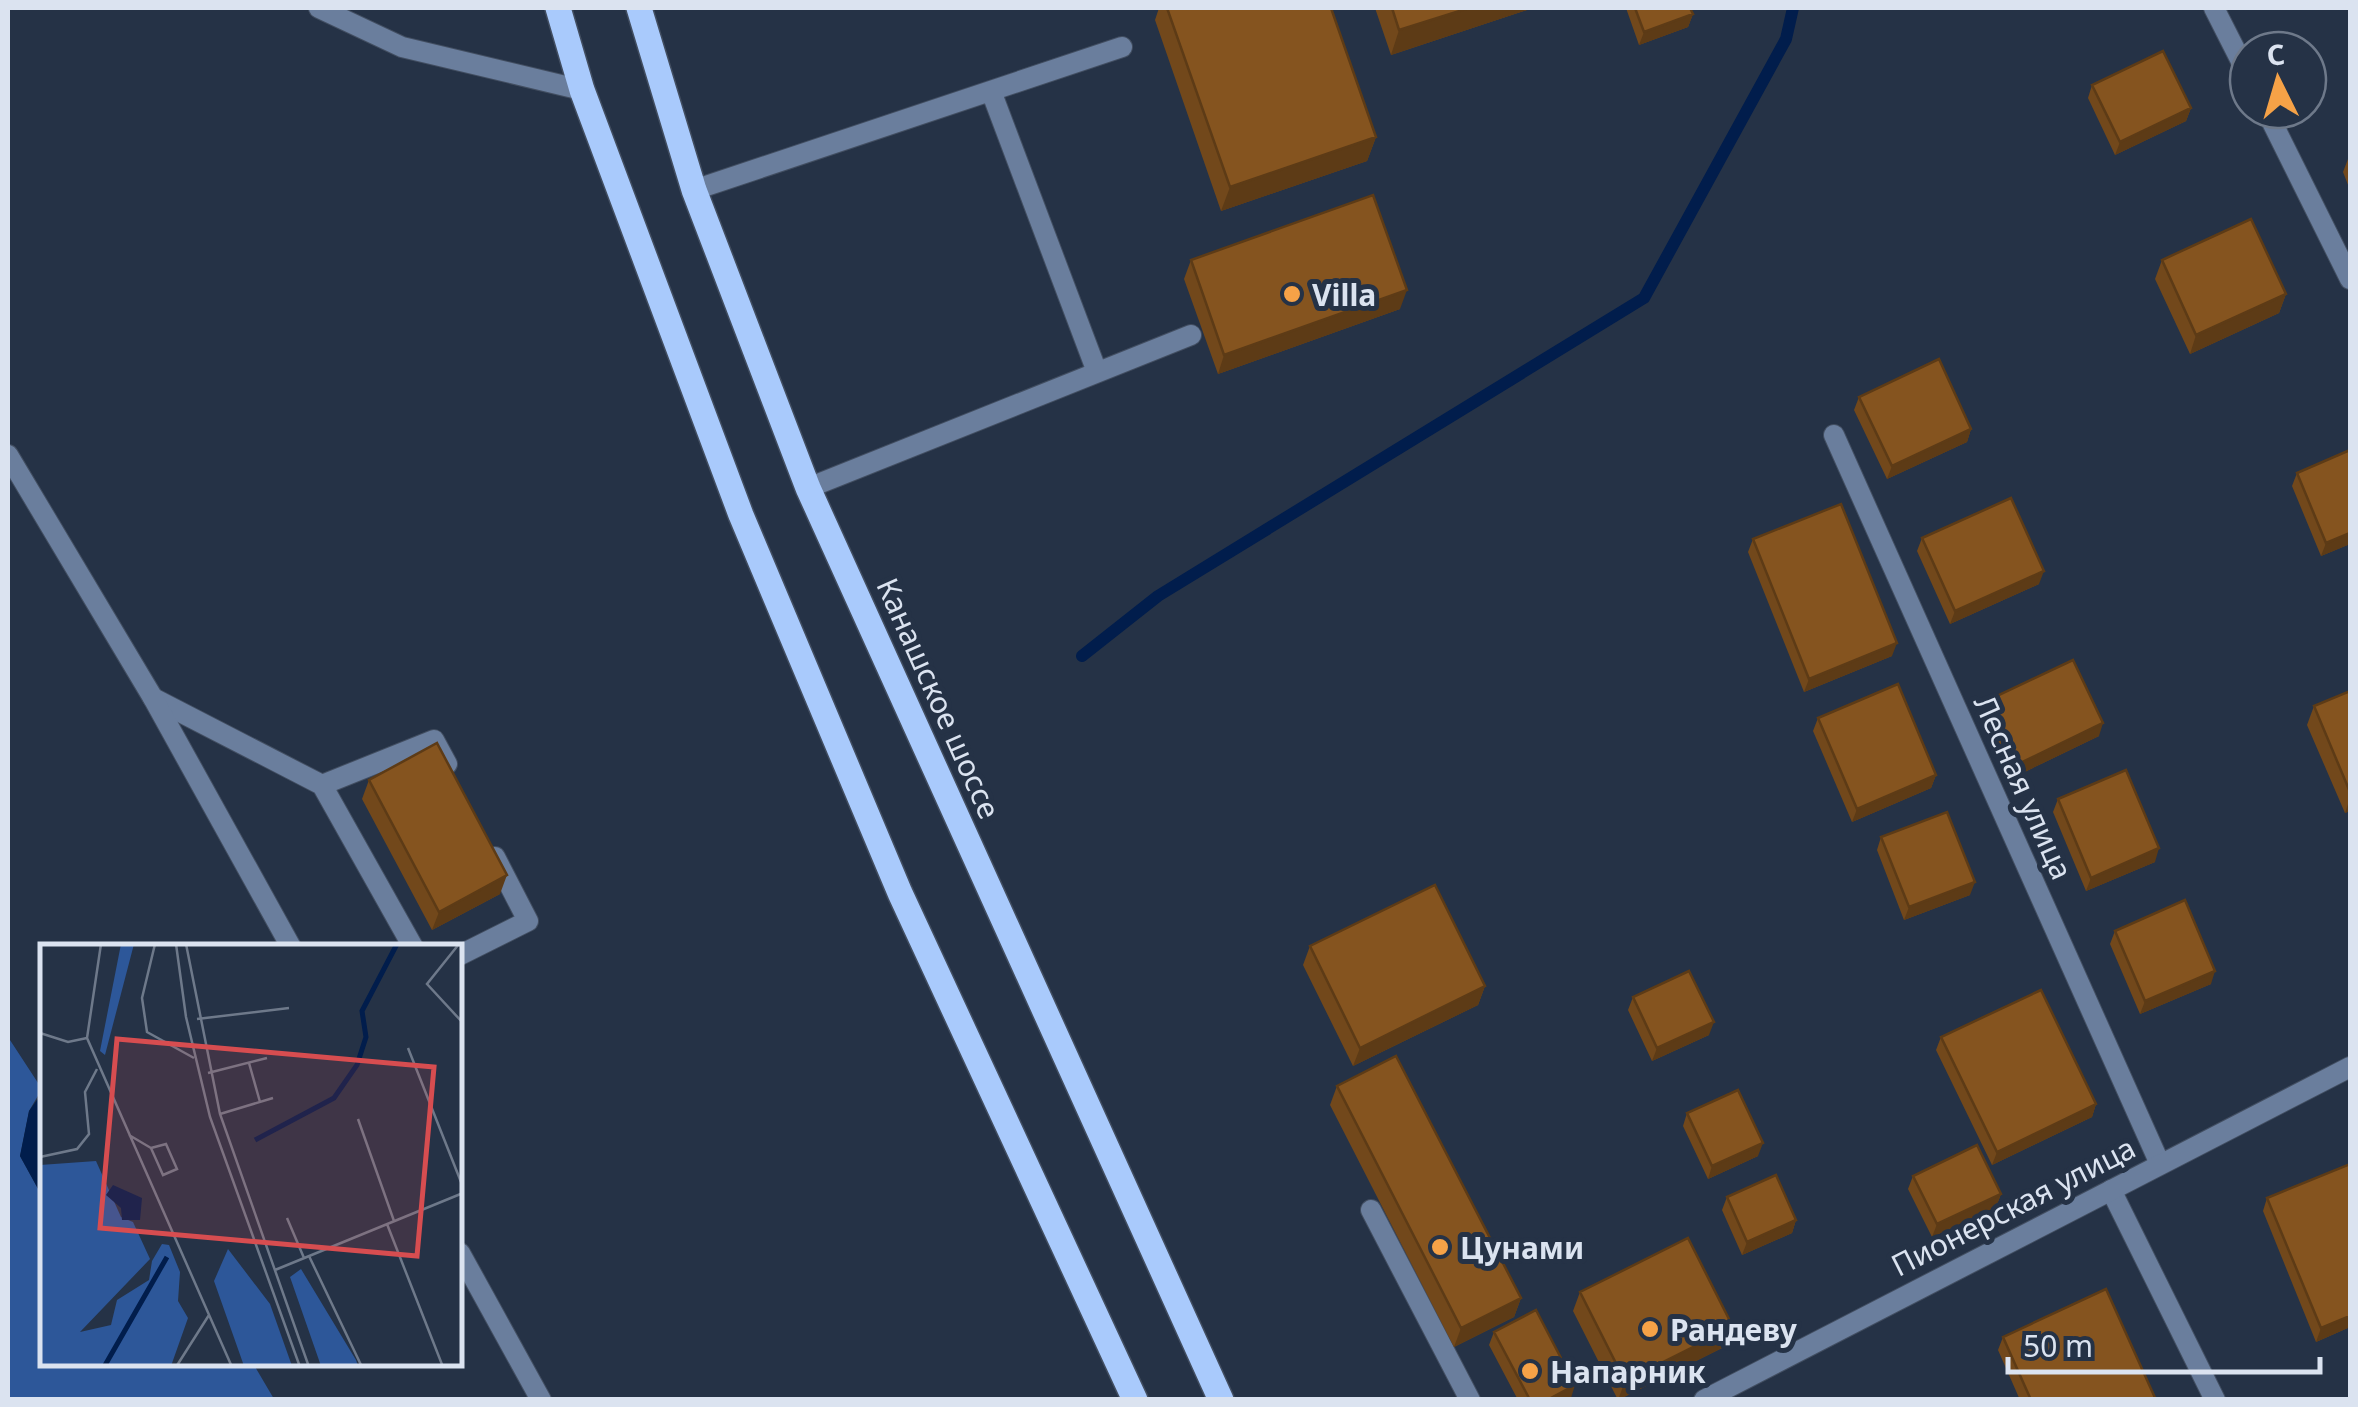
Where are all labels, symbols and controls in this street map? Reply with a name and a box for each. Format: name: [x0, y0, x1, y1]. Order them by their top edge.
north arrow: [2228, 30, 2328, 130]
text: С: [2265, 34, 2286, 74]
place label: Villa: [1312, 274, 1376, 315]
marker: Villa: [1281, 283, 1303, 305]
street label: Канашское шоссе: [868, 571, 1010, 825]
street label: Лесная улица: [1965, 688, 2083, 886]
inset map: [40, 944, 462, 1367]
street label: Пионерская улица: [1884, 1127, 2142, 1285]
place label: Цунами: [1460, 1227, 1584, 1268]
marker: Цунами: [1429, 1236, 1451, 1258]
place label: Рандеву: [1670, 1309, 1798, 1350]
scale bar: [2008, 1312, 2320, 1374]
marker: Рандеву: [1639, 1318, 1661, 1340]
text: 50 m: [2023, 1325, 2093, 1366]
place label: Напарник: [1550, 1351, 1706, 1392]
marker: Напарник: [1519, 1360, 1541, 1382]

